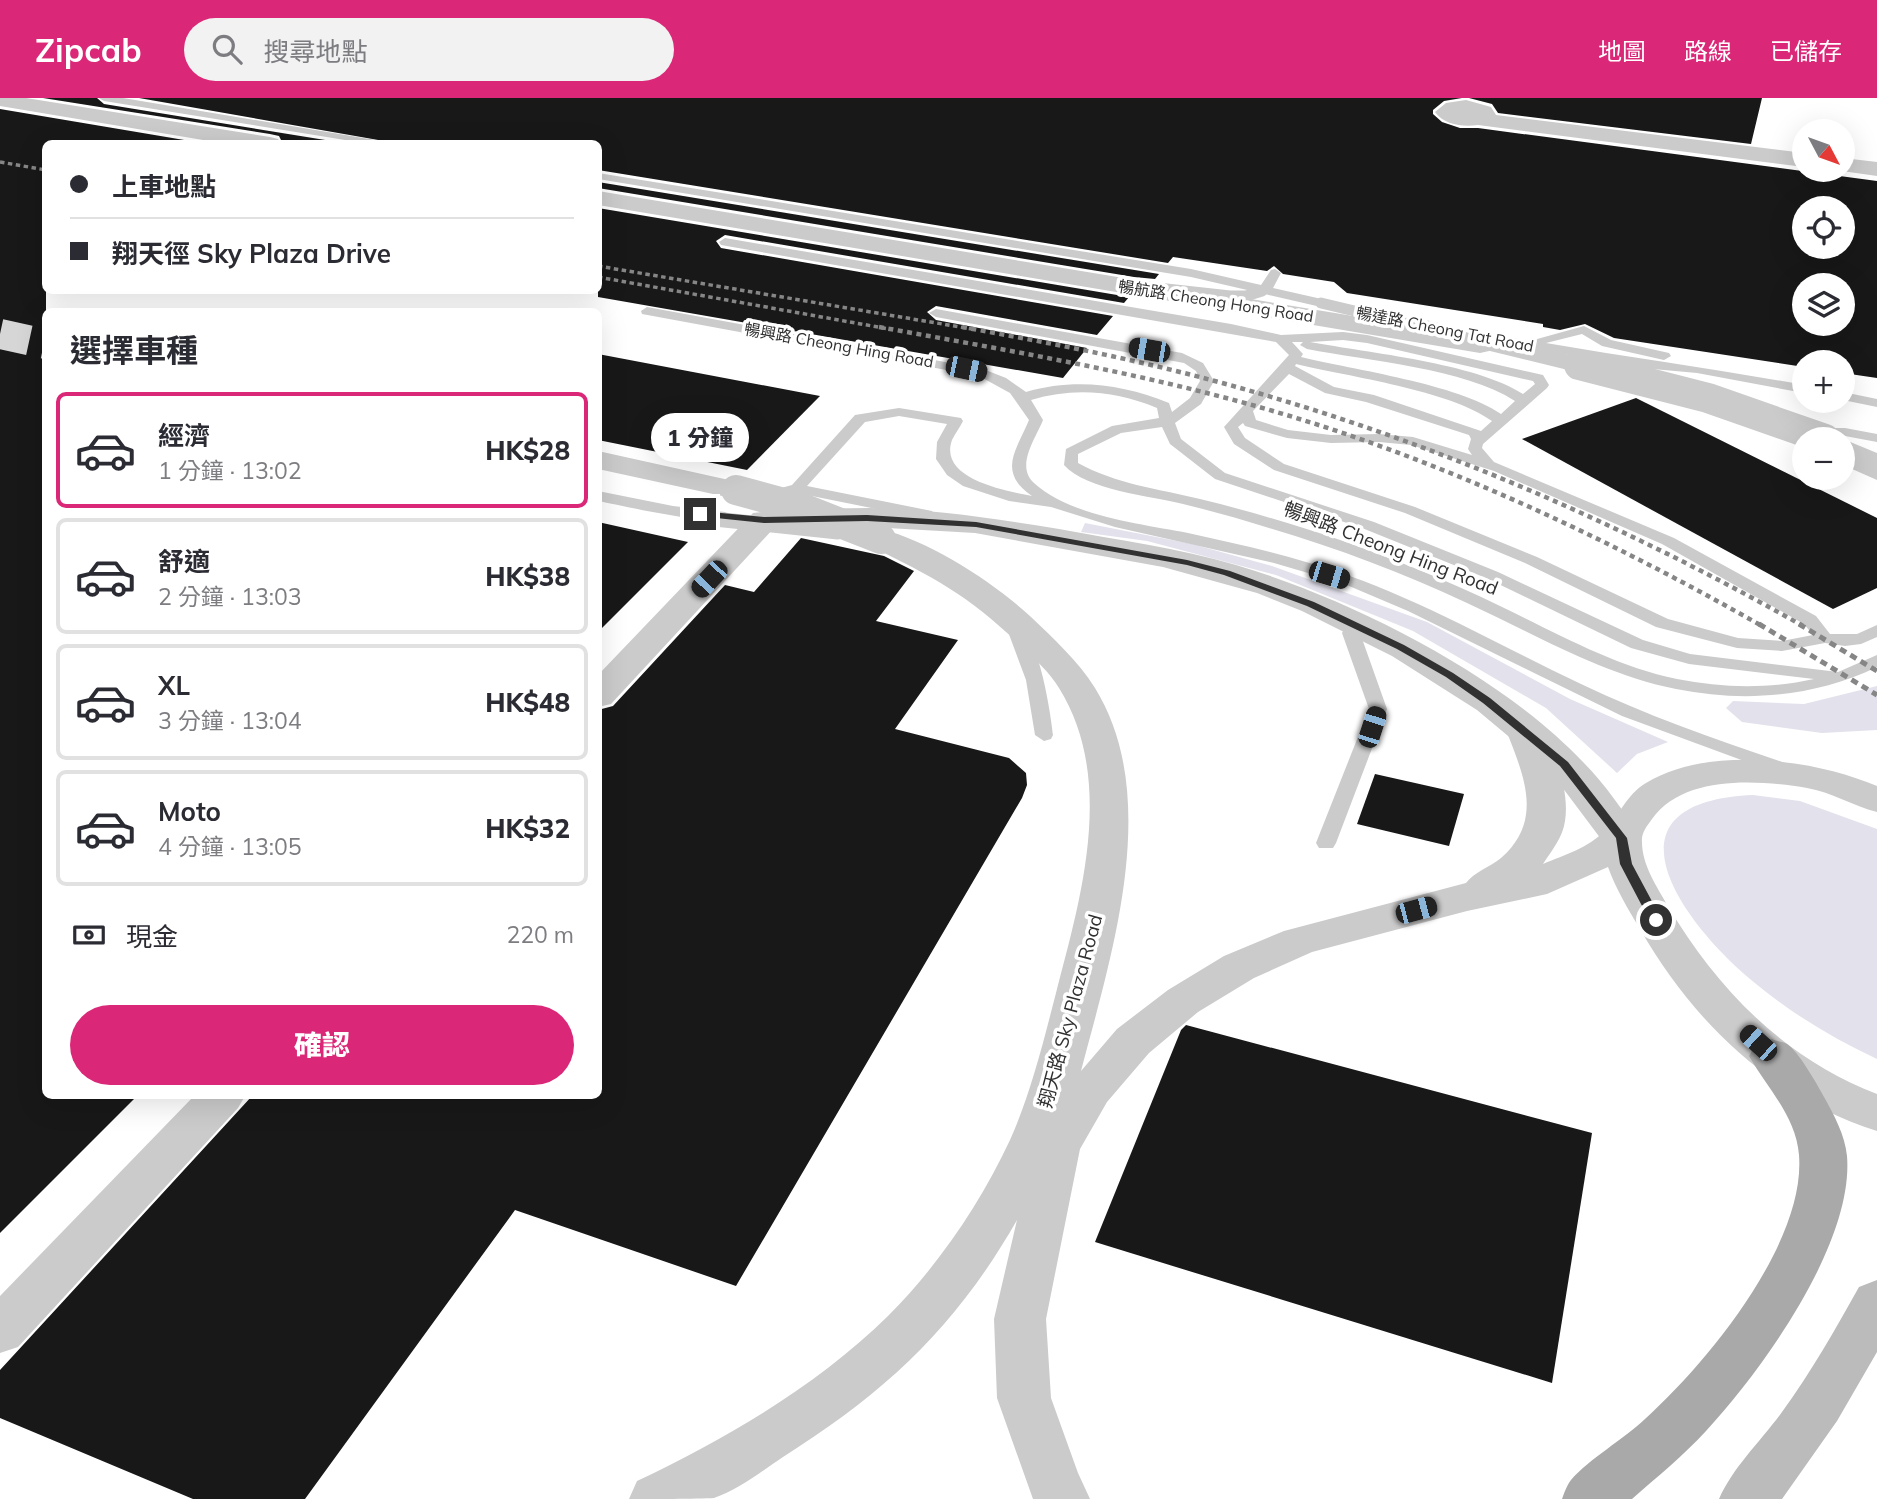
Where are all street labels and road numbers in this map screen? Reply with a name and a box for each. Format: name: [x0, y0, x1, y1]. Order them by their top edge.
street label: 暢航路 Cheong Hong Road: [1117, 276, 1315, 326]
street label: 暢達路 Cheong Tat Road: [1354, 302, 1536, 356]
street label: 暢興路 Cheong Hing Road: [743, 318, 935, 372]
street label: 暢興路 Cheong Hing Road: [1280, 496, 1502, 600]
street label: 翔天路 Sky Plaza Road: [1033, 912, 1107, 1110]

